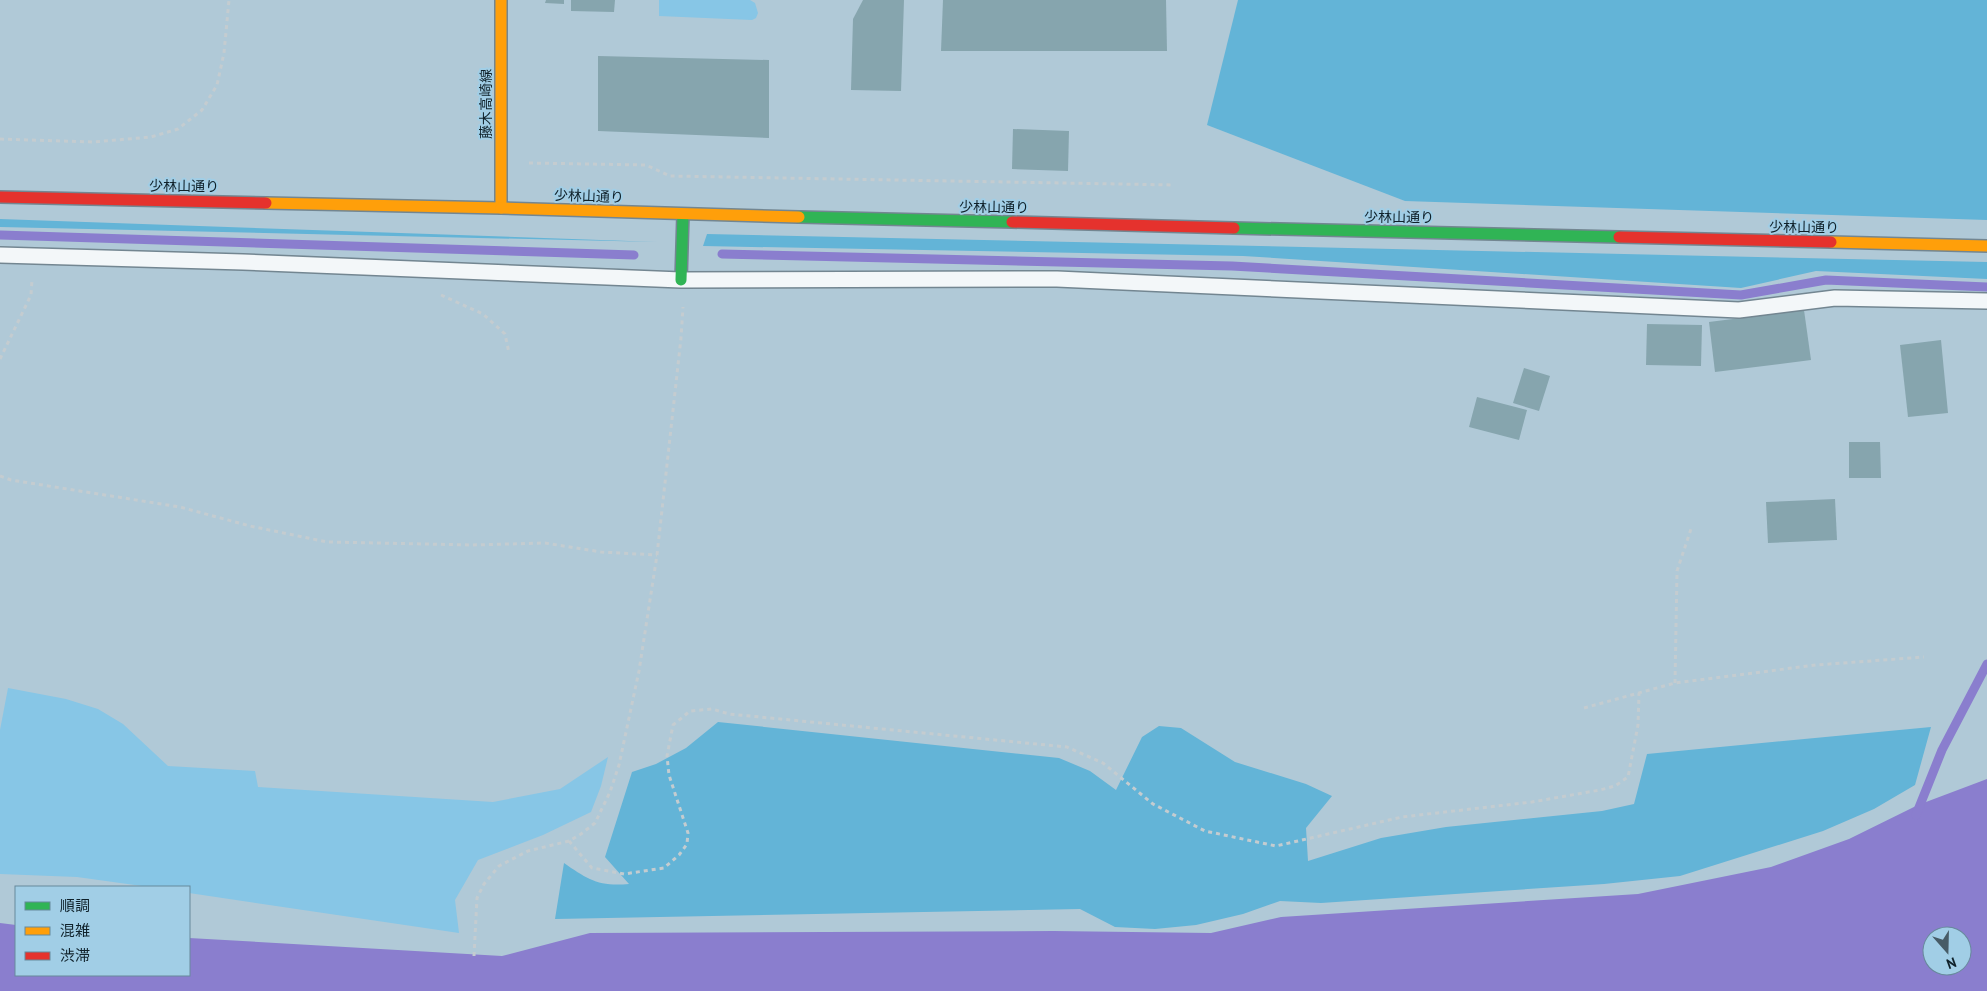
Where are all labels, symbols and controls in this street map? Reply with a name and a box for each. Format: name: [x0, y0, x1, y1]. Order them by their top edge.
street label: 藤木高崎線: [477, 69, 495, 139]
street label: 少林山通り: [149, 176, 219, 196]
street label: 少林山通り: [554, 186, 624, 206]
street label: 少林山通り: [959, 197, 1029, 217]
street label: 少林山通り: [1364, 207, 1434, 227]
street label: 少林山通り: [1769, 217, 1839, 237]
legend: [15, 886, 190, 976]
text: 順調: [60, 896, 90, 915]
text: 混雑: [60, 921, 90, 940]
north arrow: [1922, 926, 1972, 976]
text: 渋滞: [60, 946, 90, 965]
text: N: [1944, 953, 1959, 973]

